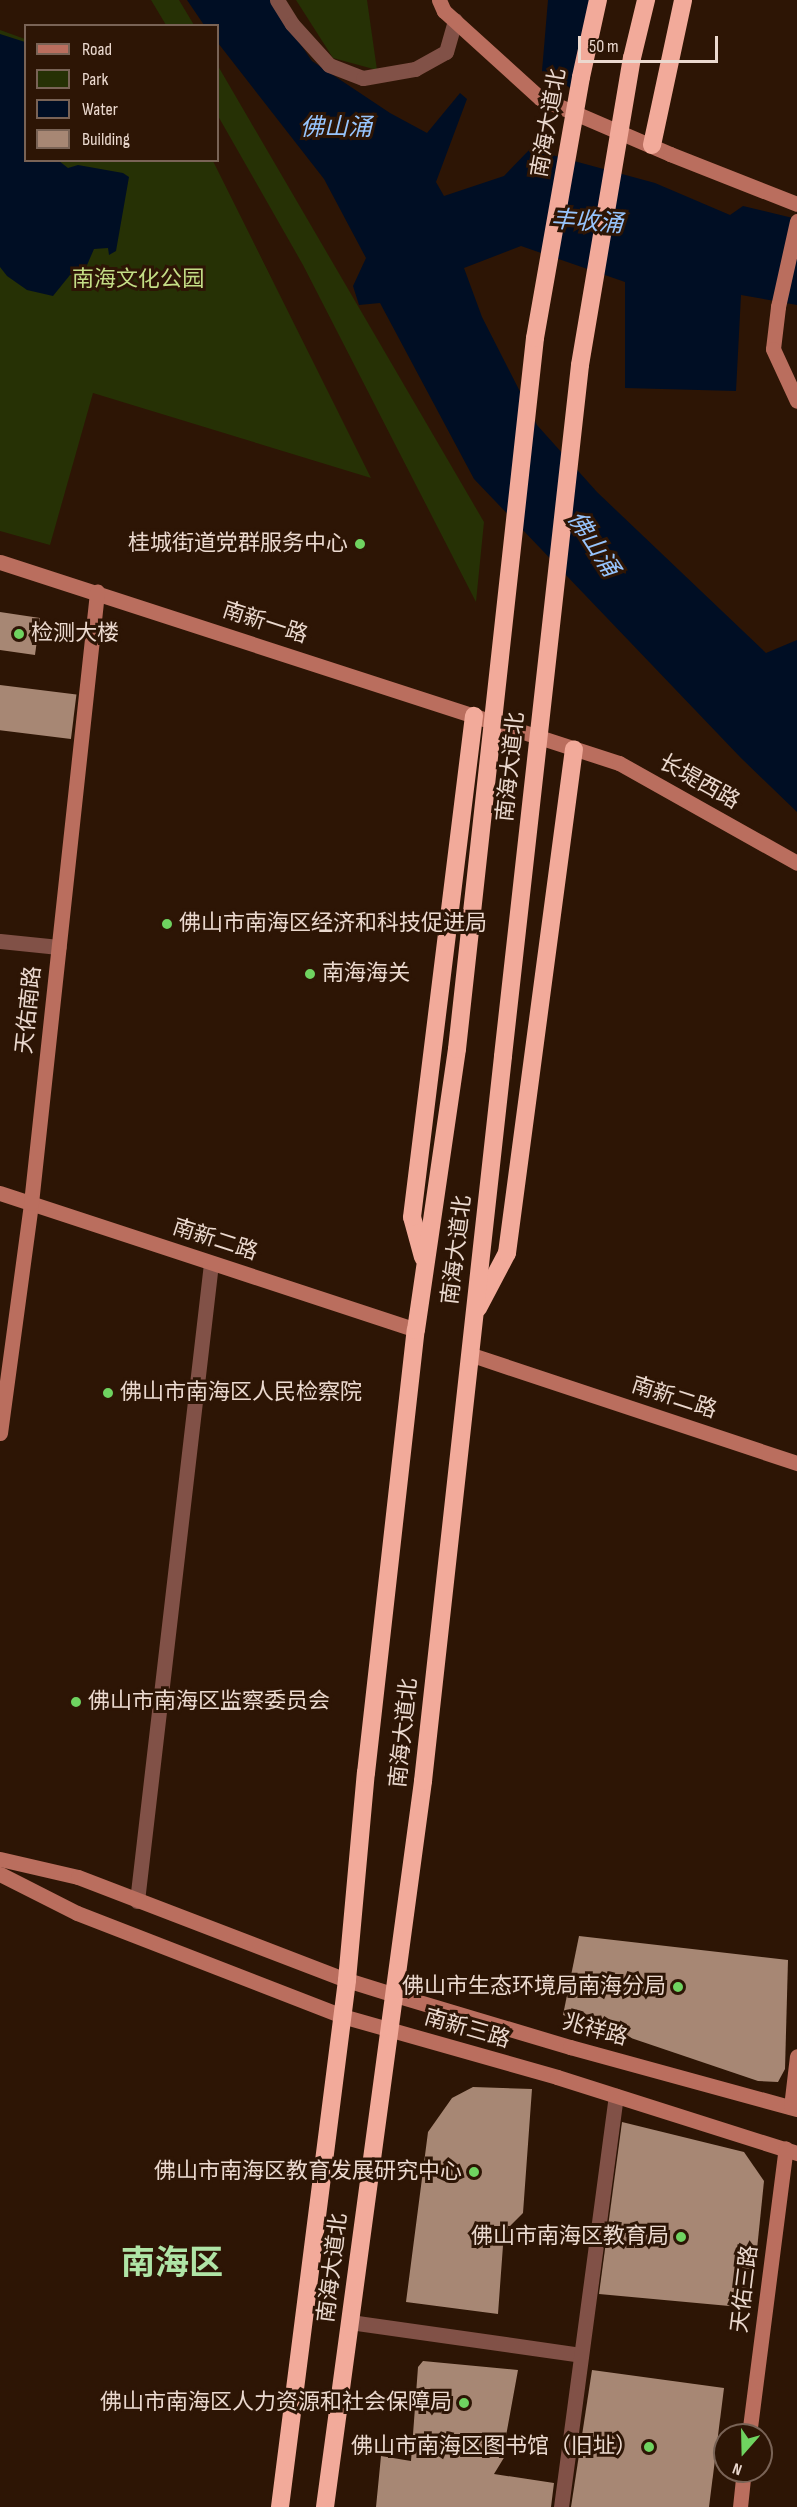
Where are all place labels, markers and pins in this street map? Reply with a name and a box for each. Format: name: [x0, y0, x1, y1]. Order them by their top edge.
place label: 桂城街道党群服务中心: [128, 531, 348, 557]
marker: 桂城街道党群服务中心: [353, 537, 367, 551]
place label: 检测大楼: [31, 621, 119, 647]
marker: 检测大楼: [12, 627, 26, 641]
place label: 佛山市南海区经济和科技促进局: [179, 911, 487, 937]
marker: 佛山市南海区经济和科技促进局: [160, 917, 174, 931]
place label: 南海海关: [322, 961, 410, 987]
marker: 南海海关: [303, 967, 317, 981]
place label: 佛山市南海区人民检察院: [120, 1380, 362, 1406]
marker: 佛山市南海区人民检察院: [101, 1386, 115, 1400]
place label: 佛山市南海区监察委员会: [88, 1689, 330, 1715]
marker: 佛山市南海区监察委员会: [69, 1695, 83, 1709]
place label: 佛山市生态环境局南海分局: [402, 1974, 666, 2000]
marker: 佛山市生态环境局南海分局: [671, 1980, 685, 1994]
place label: 佛山市南海区教育发展研究中心: [154, 2159, 462, 2185]
marker: 佛山市南海区教育发展研究中心: [467, 2165, 481, 2179]
place label: 佛山市南海区教育局: [471, 2224, 669, 2250]
marker: 佛山市南海区教育局: [674, 2230, 688, 2244]
place label: 佛山市南海区人力资源和社会保障局: [100, 2390, 452, 2416]
marker: 佛山市南海区人力资源和社会保障局: [457, 2396, 471, 2410]
place label: 佛山市南海区图书馆（旧址）: [351, 2434, 637, 2460]
marker: 佛山市南海区图书馆（旧址）: [642, 2440, 656, 2454]

